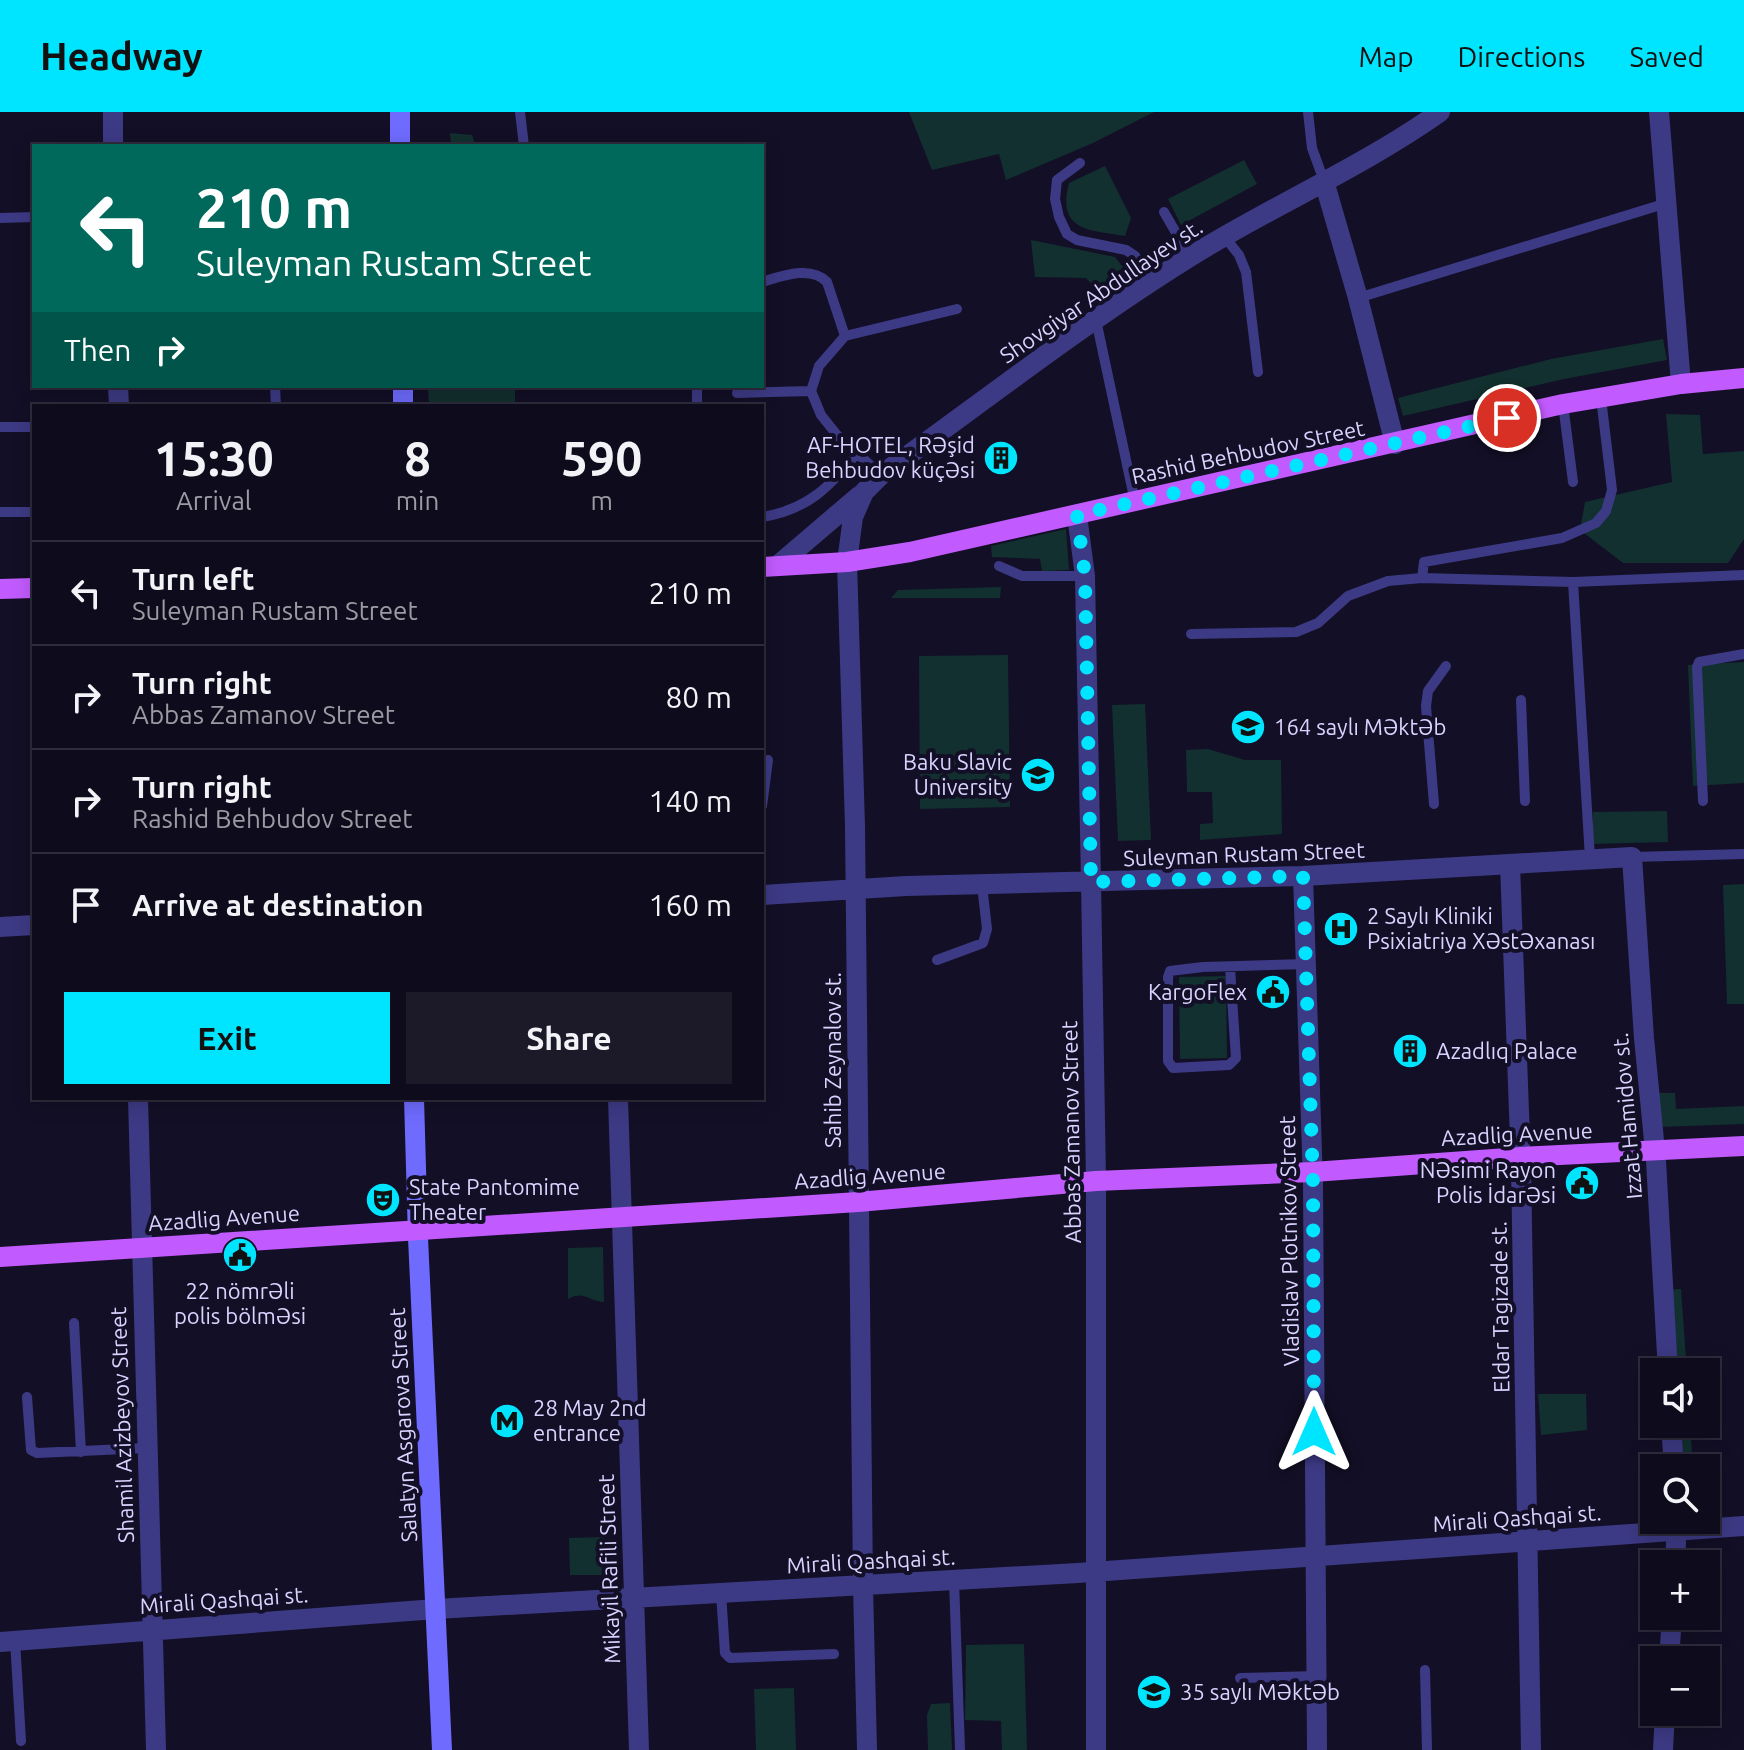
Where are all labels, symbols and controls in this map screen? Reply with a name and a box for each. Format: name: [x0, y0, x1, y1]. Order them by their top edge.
text: Headway: [40, 35, 203, 77]
text: Map: [1358, 41, 1414, 72]
text: Directions: [1458, 41, 1585, 72]
text: Saved: [1629, 41, 1704, 72]
icon: left: [64, 176, 168, 280]
text: 210 m: [196, 176, 352, 239]
street label: Shovgiyar Abdullayev st.: [995, 213, 1207, 368]
text: Suleyman Rustam Street: [196, 242, 591, 283]
icon: right: [148, 328, 192, 372]
text: Then: [64, 333, 132, 367]
pin: [1473, 384, 1541, 452]
icon: arrive: [1485, 396, 1529, 440]
street label: Rashid Behbudov Street: [1129, 415, 1367, 488]
text: 15:30: [154, 431, 274, 485]
text: 8: [404, 431, 431, 485]
text: 590: [561, 431, 642, 485]
place label: AF-HOTEL, Rəşid Behbudov küçəsi: [805, 432, 975, 482]
building icon: AF-HOTEL, Rəşid Behbudov küçəsi: [982, 439, 1020, 477]
text: Arrival: [176, 486, 252, 515]
text: min: [396, 486, 439, 515]
text: m: [590, 486, 613, 515]
text: Turn left: [132, 562, 254, 596]
icon: left: [64, 571, 108, 615]
text: 210 m: [648, 576, 732, 610]
text: Suleyman Rustam Street: [132, 596, 418, 625]
text: Turn right: [132, 666, 272, 700]
icon: right: [64, 675, 108, 719]
text: 80 m: [665, 680, 732, 714]
text: Abbas Zamanov Street: [132, 700, 395, 729]
school or university icon: 164 saylı Məktəb: [1229, 708, 1267, 746]
place label: 164 saylı Məktəb: [1274, 714, 1446, 739]
place label: Baku Slavic University: [903, 749, 1012, 799]
school or university icon: Baku Slavic University: [1019, 756, 1057, 794]
text: Turn right: [132, 770, 272, 804]
icon: right: [64, 779, 108, 823]
text: 140 m: [648, 784, 732, 818]
text: Rashid Behbudov Street: [132, 804, 413, 833]
street label: Suleyman Rustam Street: [1123, 837, 1366, 870]
icon: arrive: [64, 883, 108, 927]
text: Arrive at destination: [132, 888, 424, 922]
text: 160 m: [648, 888, 732, 922]
place label: 2 Saylı Kliniki Psixiatriya Xəstəxanası: [1367, 903, 1595, 953]
hospital icon: 2 Saylı Kliniki Psixiatriya Xəstəxanası: [1322, 910, 1360, 948]
street label: Sahib Zeynalov st.: [820, 972, 845, 1148]
public building icon: KargoFlex: [1254, 973, 1292, 1011]
place label: KargoFlex: [1148, 979, 1247, 1004]
button: Exit: [64, 992, 390, 1084]
button: Share: [406, 992, 732, 1084]
street label: Abbas Zamanov Street: [1056, 1020, 1085, 1244]
building icon: Azadlıq Palace: [1391, 1032, 1429, 1070]
street label: Izzat Hamidov st.: [1607, 1032, 1646, 1200]
place label: Azadlıq Palace: [1436, 1038, 1578, 1063]
street label: Vladislav Plotnikov Street: [1274, 1115, 1303, 1367]
street label: Azadlig Avenue: [1441, 1117, 1593, 1150]
place label: Nəsimi Rayon Polis İdarəsi: [1420, 1157, 1556, 1207]
street label: Azadlig Avenue: [793, 1158, 947, 1193]
public building icon: Nəsimi Rayon Polis İdarəsi: [1563, 1164, 1601, 1202]
place label: State Pantomime Theater: [409, 1174, 580, 1224]
theatre icon: State Pantomime Theater: [364, 1181, 402, 1219]
street label: Azadlig Avenue: [147, 1200, 301, 1235]
street label: Eldar Tagizade st.: [1486, 1221, 1513, 1393]
public building icon: 22 nömrəli polis bölməsi: [221, 1236, 259, 1274]
place label: 22 nömrəli polis bölməsi: [174, 1278, 306, 1328]
street label: Shamil Azizbeyov Street: [105, 1306, 138, 1544]
street label: Salatyn Asgarova Street: [384, 1307, 421, 1543]
map controls: [1640, 1358, 1720, 1726]
button: sound: [1640, 1358, 1720, 1438]
position arrow: [1272, 1390, 1356, 1474]
place label: 28 May 2nd entrance: [533, 1395, 647, 1445]
metro station icon: 28 May 2nd entrance: [488, 1402, 526, 1440]
button: search: [1640, 1454, 1720, 1534]
street label: Mikayil Rafili Street: [593, 1473, 624, 1664]
street label: Mirali Qashqai st.: [1432, 1499, 1602, 1536]
street label: Mirali Qashqai st.: [786, 1544, 956, 1577]
button: +: [1640, 1550, 1720, 1630]
street label: Mirali Qashqai st.: [139, 1581, 309, 1618]
button: −: [1640, 1646, 1720, 1726]
school or university icon: 35 saylı Məktəb: [1135, 1673, 1173, 1711]
place label: 35 saylı Məktəb: [1180, 1679, 1340, 1704]

